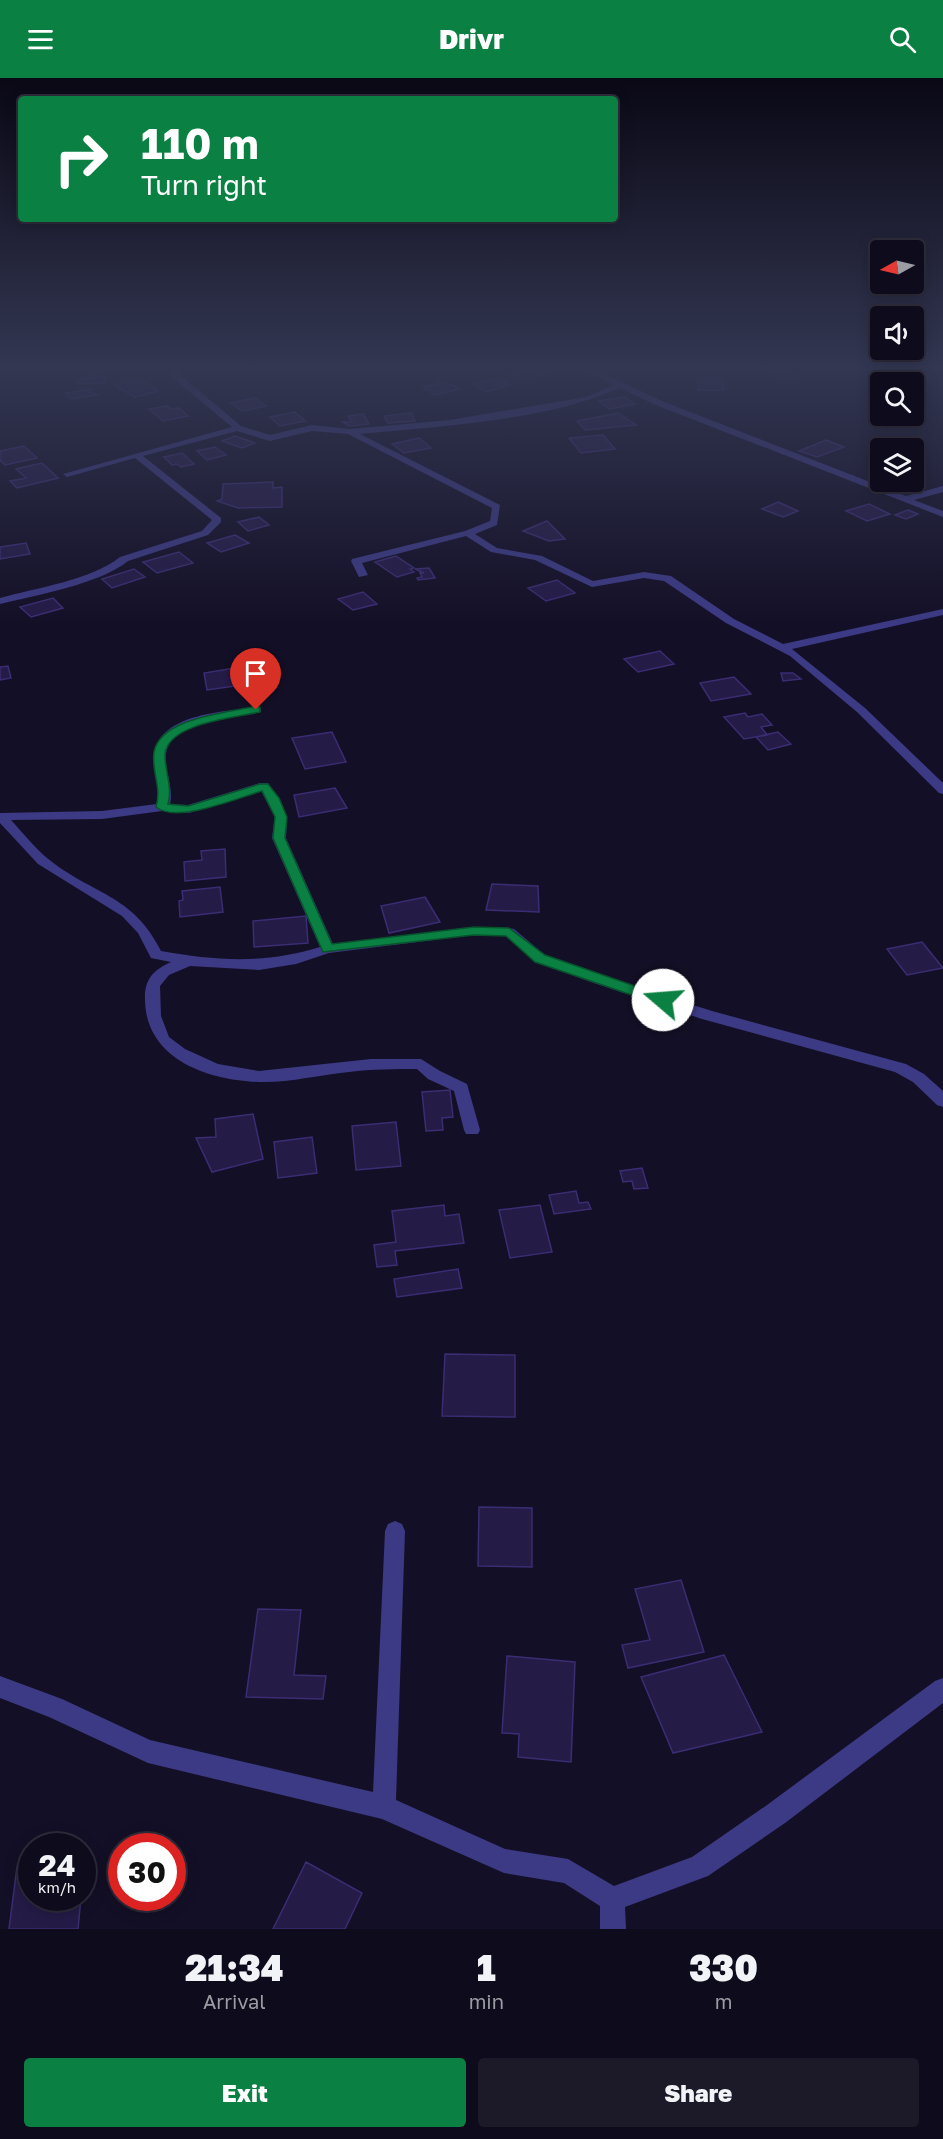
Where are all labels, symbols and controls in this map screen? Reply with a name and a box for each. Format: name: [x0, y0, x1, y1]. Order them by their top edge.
icon: menu: [24, 23, 57, 56]
text: Drivr: [439, 23, 504, 55]
icon: search: [886, 23, 919, 56]
text: 110 m: [141, 118, 259, 168]
icon: right: [42, 120, 120, 198]
text: Turn right: [141, 169, 267, 201]
north arrow: [870, 240, 924, 294]
map controls: [870, 240, 924, 492]
button: sound: [870, 306, 924, 360]
button: search: [870, 372, 924, 426]
button: layers: [870, 438, 924, 492]
pin: [230, 648, 281, 710]
icon: arrive: [239, 657, 272, 690]
position arrow: [631, 968, 695, 1032]
speed limit sign: 30: [108, 1833, 186, 1911]
text: 24: [38, 1847, 76, 1883]
text: km/h: [38, 1878, 76, 1896]
text: 21:34: [185, 1946, 284, 1989]
text: 1: [477, 1946, 496, 1989]
text: 330: [689, 1946, 758, 1989]
text: Arrival: [203, 1989, 266, 2013]
text: min: [469, 1989, 504, 2013]
text: m: [715, 1989, 732, 2013]
button: Exit: [24, 2058, 466, 2127]
button: Share: [478, 2058, 919, 2127]

